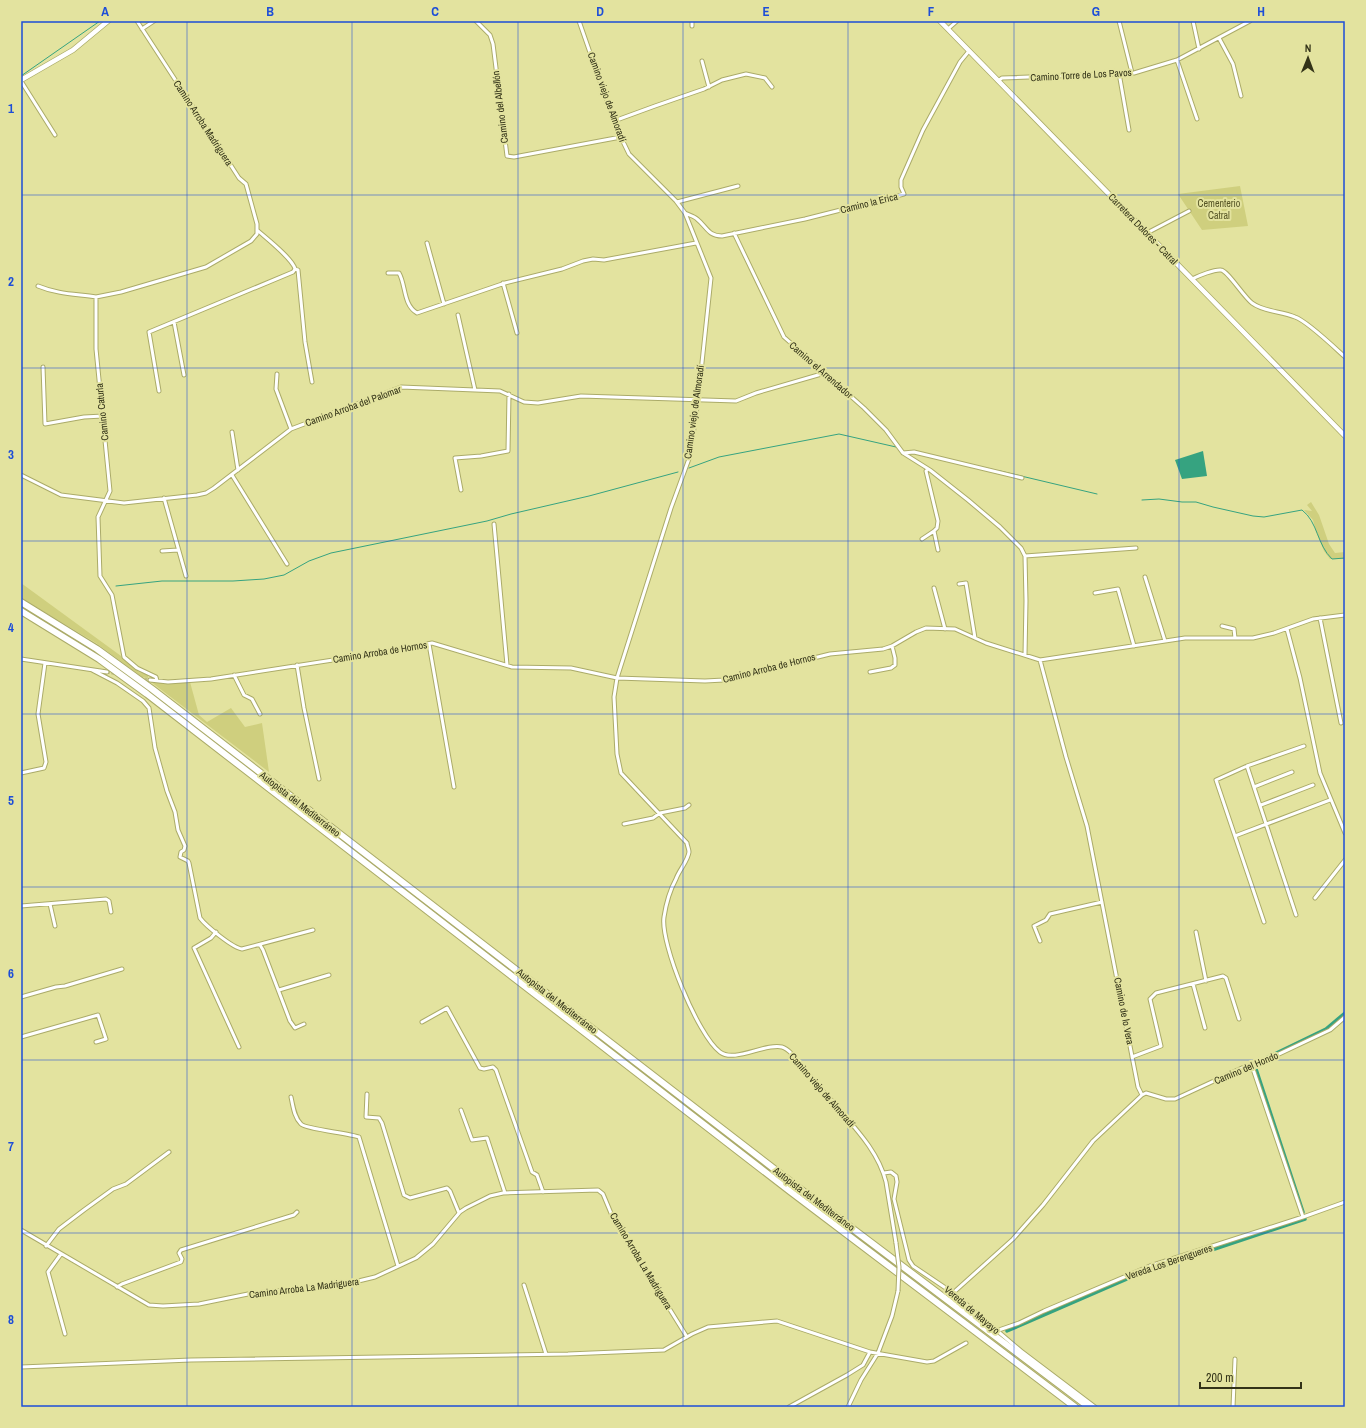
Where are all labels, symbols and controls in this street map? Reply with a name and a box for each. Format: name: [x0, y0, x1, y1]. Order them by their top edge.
text: A: [101, 3, 109, 20]
text: B: [266, 3, 274, 20]
text: C: [431, 3, 439, 20]
text: D: [596, 3, 604, 20]
text: E: [762, 3, 770, 20]
text: F: [928, 3, 935, 20]
text: G: [1092, 3, 1100, 20]
text: H: [1257, 3, 1265, 20]
north arrow: [1288, 38, 1328, 78]
text: N: [1305, 41, 1312, 55]
street label: Camino viejo de Almoradí: [585, 50, 629, 144]
street label: Camino Torre de Los Pavos: [1030, 66, 1132, 84]
street label: Camino del Albellón: [489, 70, 511, 144]
street label: Camino Arroba Madriguera: [170, 78, 236, 169]
text: 1: [8, 100, 14, 117]
street label: Camino la Erica: [839, 189, 900, 216]
street label: Carretera Dolores - Catral: [1106, 191, 1181, 268]
park label: Cementerio Catral: [1198, 197, 1241, 222]
text: 2: [8, 273, 14, 290]
street label: Camino el Arrendador: [786, 339, 856, 401]
street label: Camino viejo de Almoradí: [681, 364, 707, 460]
street label: Camino Caturla: [92, 382, 111, 441]
street label: Camino Arroba del Palomar: [303, 382, 403, 429]
text: 3: [8, 446, 14, 463]
text: 4: [8, 619, 14, 636]
street label: Camino Arroba de Hornos: [332, 638, 428, 666]
street label: Camino Arroba de Hornos: [721, 650, 817, 686]
street label: Autopista del Mediterráneo: [256, 768, 343, 840]
text: 5: [8, 792, 14, 809]
text: 6: [8, 965, 14, 982]
street label: Autopista del Mediterráneo: [513, 965, 600, 1037]
street label: Camino de lo Vera: [1111, 976, 1137, 1046]
street label: Camino del Hondo: [1212, 1048, 1280, 1087]
street label: Camino viejo de Almoradí: [786, 1050, 858, 1130]
text: 7: [8, 1138, 14, 1155]
street label: Autopista del Mediterráneo: [770, 1163, 858, 1234]
street label: Camino Arroba La Madriguera: [607, 1210, 675, 1312]
street label: Vereda Los Berengueres: [1124, 1241, 1214, 1283]
street label: Camino Arroba La Madriguera: [248, 1275, 360, 1301]
street label: Vereda de Mayayo: [942, 1283, 1003, 1337]
text: 8: [8, 1311, 14, 1328]
scale bar: [1200, 1364, 1301, 1390]
text: 200 m: [1206, 1370, 1233, 1386]

